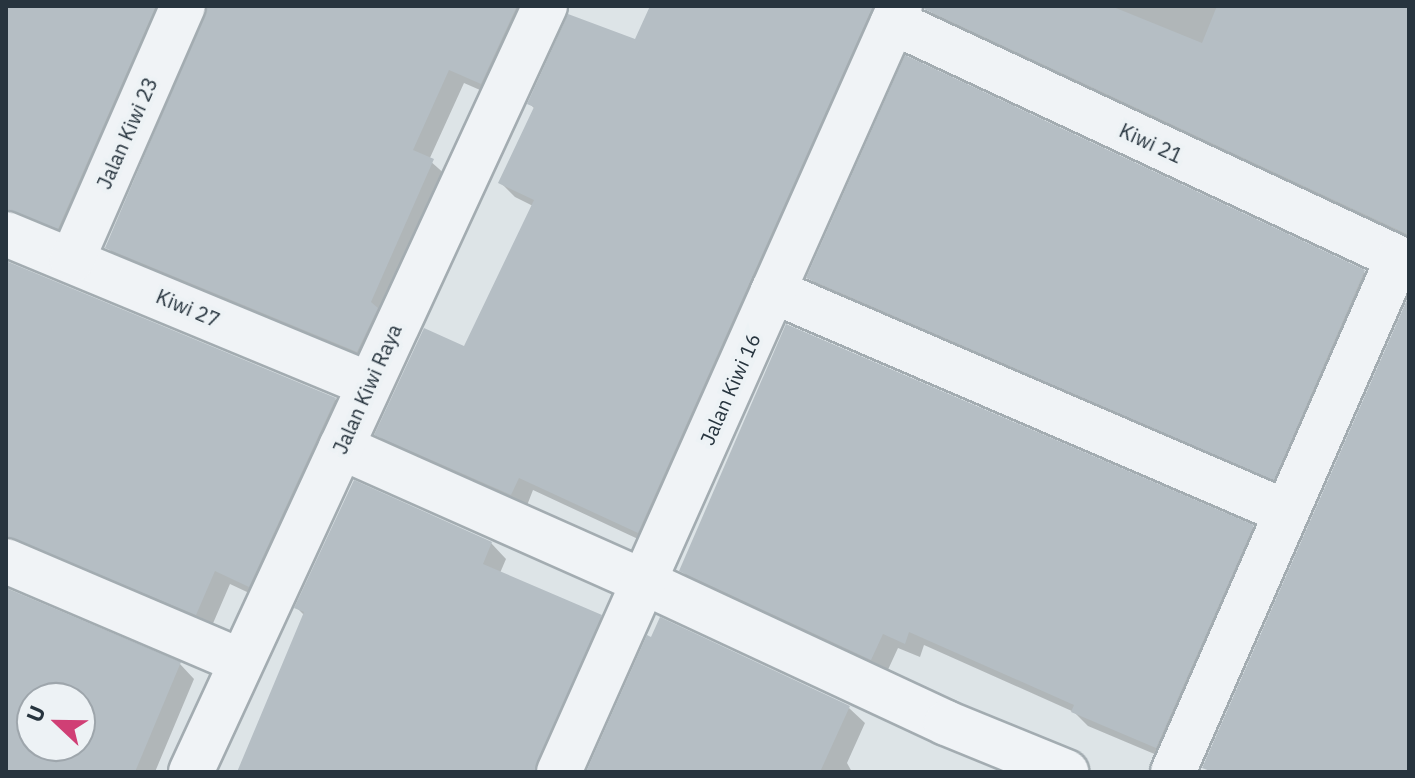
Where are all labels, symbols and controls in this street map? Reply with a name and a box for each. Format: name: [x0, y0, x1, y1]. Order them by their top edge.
street label: Jalan Kiwi 23: [92, 73, 162, 193]
street label: Kiwi 21: [1116, 118, 1186, 168]
street label: Kiwi 27: [153, 284, 223, 332]
street label: Jalan Kiwi Raya: [328, 320, 406, 458]
street label: Jalan Kiwi 16: [695, 329, 765, 449]
north arrow: [16, 682, 96, 762]
text: U: [19, 701, 51, 726]

